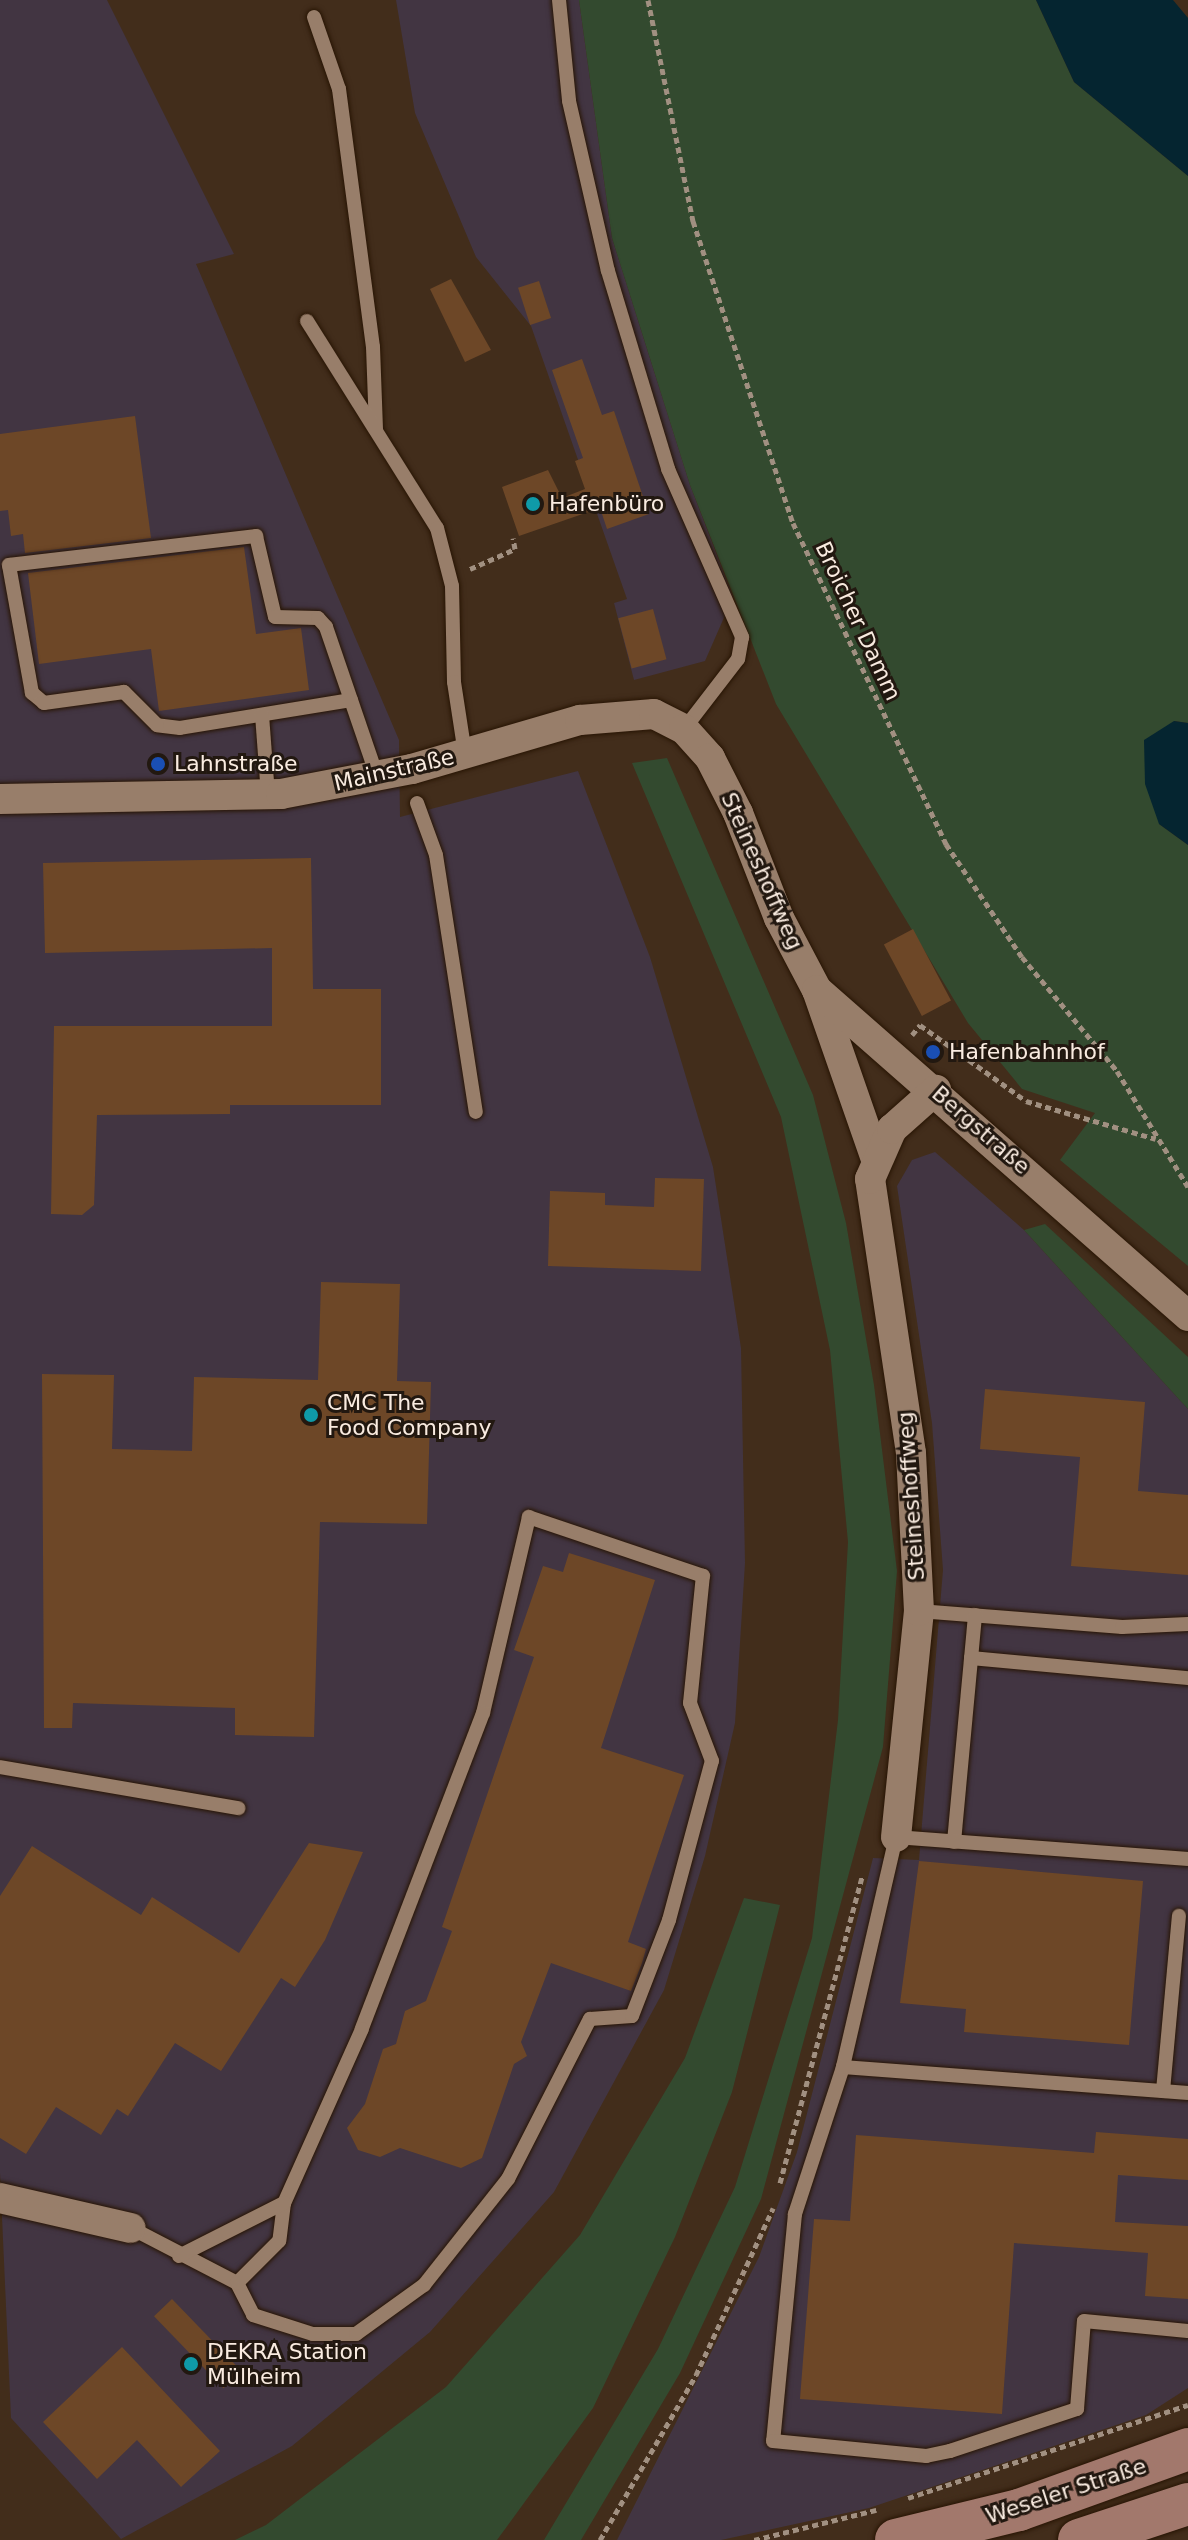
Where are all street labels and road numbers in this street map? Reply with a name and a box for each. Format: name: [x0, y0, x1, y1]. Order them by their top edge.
street label: Broicher Damm: [810, 537, 906, 705]
street label: Mainstraße: [331, 743, 457, 797]
street label: Steineshoffweg: [716, 788, 808, 954]
street label: Bergstraße: [927, 1080, 1035, 1180]
street label: Steineshoffweg: [892, 1411, 930, 1581]
street label: Weseler Straße: [982, 2453, 1150, 2529]

